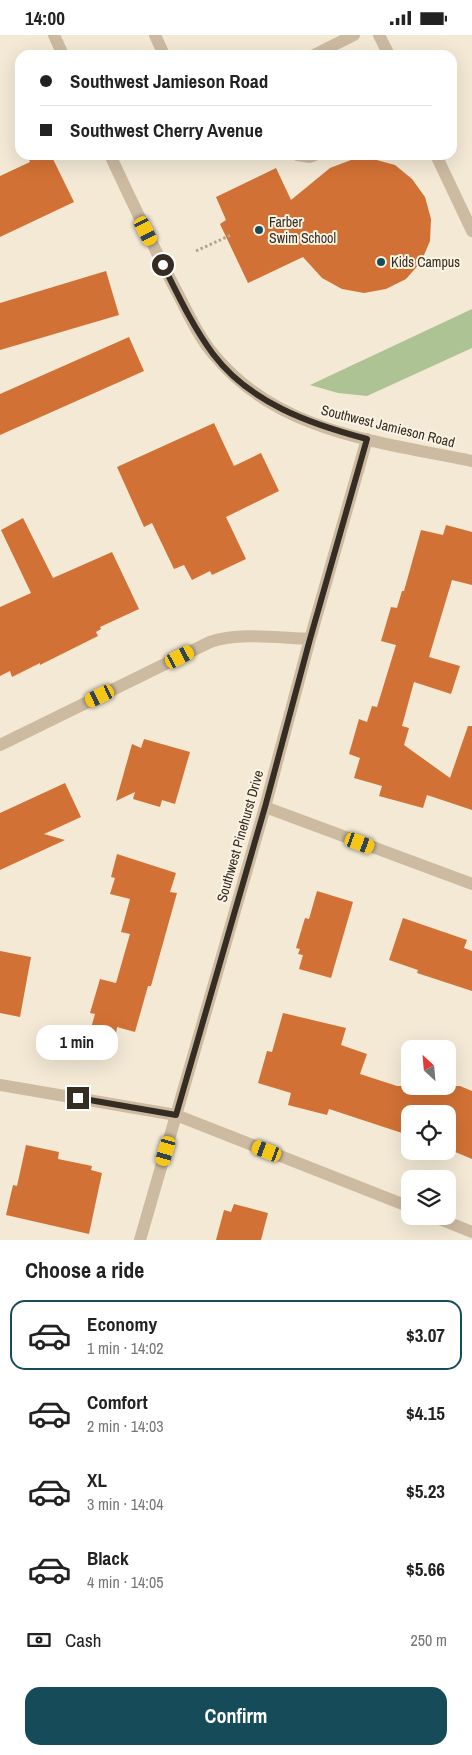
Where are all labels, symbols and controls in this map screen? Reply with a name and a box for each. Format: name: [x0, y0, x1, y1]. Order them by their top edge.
text: 14:00: [25, 5, 65, 31]
text: Southwest Jamieson Road: [70, 68, 268, 94]
text: Southwest Cherry Avenue: [70, 117, 263, 143]
place label: Farber Swim School: [269, 213, 336, 247]
car: [132, 214, 159, 248]
marker: Farber Swim School: [253, 224, 265, 236]
place label: Kids Campus: [391, 253, 460, 271]
route start: [152, 254, 174, 276]
marker: Kids Campus: [375, 256, 387, 268]
street label: Southwest Jamieson Road: [319, 401, 457, 451]
car: [163, 644, 196, 670]
car: [83, 683, 116, 709]
street label: Southwest Pinehurst Drive: [213, 768, 267, 904]
car: [343, 831, 376, 855]
callout: 1 min: [37, 1025, 119, 1061]
text: 1 min: [60, 1031, 94, 1053]
north arrow: [401, 1040, 456, 1095]
map controls: [401, 1040, 456, 1225]
route end: [67, 1087, 89, 1109]
button: locate: [401, 1105, 456, 1160]
car: [154, 1135, 177, 1167]
car: [250, 1139, 283, 1163]
button: layers: [401, 1170, 456, 1225]
text: Choose a ride: [25, 1255, 144, 1285]
text: Economy: [87, 1311, 157, 1337]
icon: car: [27, 1313, 72, 1358]
text: $3.07: [406, 1322, 445, 1348]
text: 1 min · 14:02: [87, 1337, 164, 1359]
text: Comfort: [87, 1389, 148, 1415]
icon: car: [27, 1391, 72, 1436]
text: $4.15: [406, 1400, 445, 1426]
text: 2 min · 14:03: [87, 1415, 164, 1437]
text: XL: [87, 1467, 107, 1493]
icon: car: [27, 1469, 72, 1514]
text: $5.23: [406, 1478, 445, 1504]
text: 3 min · 14:04: [87, 1493, 164, 1515]
text: Black: [87, 1545, 129, 1571]
icon: car: [27, 1547, 72, 1592]
text: $5.66: [406, 1556, 445, 1582]
text: 4 min · 14:05: [87, 1571, 164, 1593]
icon: cash: [25, 1626, 53, 1654]
text: Cash: [65, 1627, 101, 1653]
text: 250 m: [411, 1629, 447, 1651]
button: Confirm: [25, 1687, 447, 1745]

